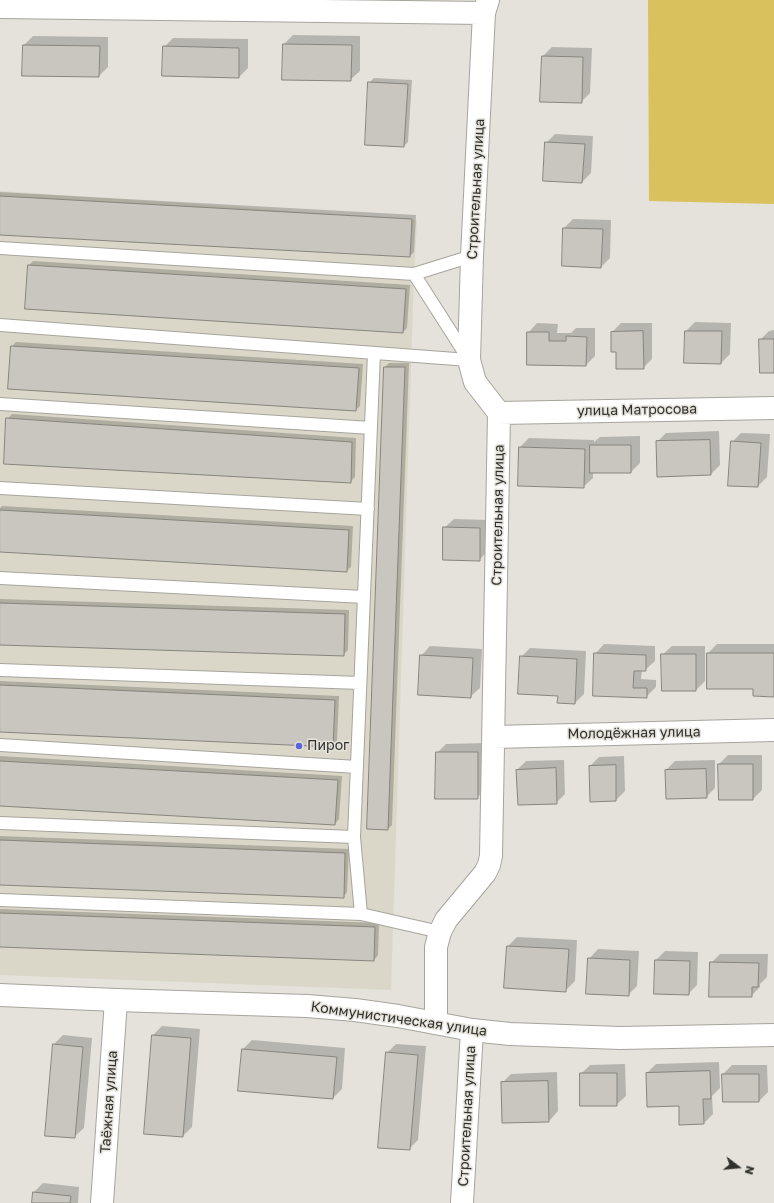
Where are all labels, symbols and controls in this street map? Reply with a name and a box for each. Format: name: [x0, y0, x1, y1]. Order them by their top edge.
street label: Строительная улица: [464, 118, 488, 260]
street label: улица Матросова: [577, 401, 697, 419]
street label: Строительная улица: [488, 444, 508, 586]
street label: Молодёжная улица: [567, 723, 701, 743]
place label: Пирог: [307, 738, 349, 754]
marker: Пирог: [294, 741, 304, 751]
street label: Коммунистическая улица: [310, 998, 488, 1040]
street label: Строительная улица: [455, 1045, 479, 1187]
street label: Таёжная улица: [97, 1050, 121, 1154]
north arrow: [718, 1147, 758, 1187]
text: N: [743, 1165, 757, 1176]

